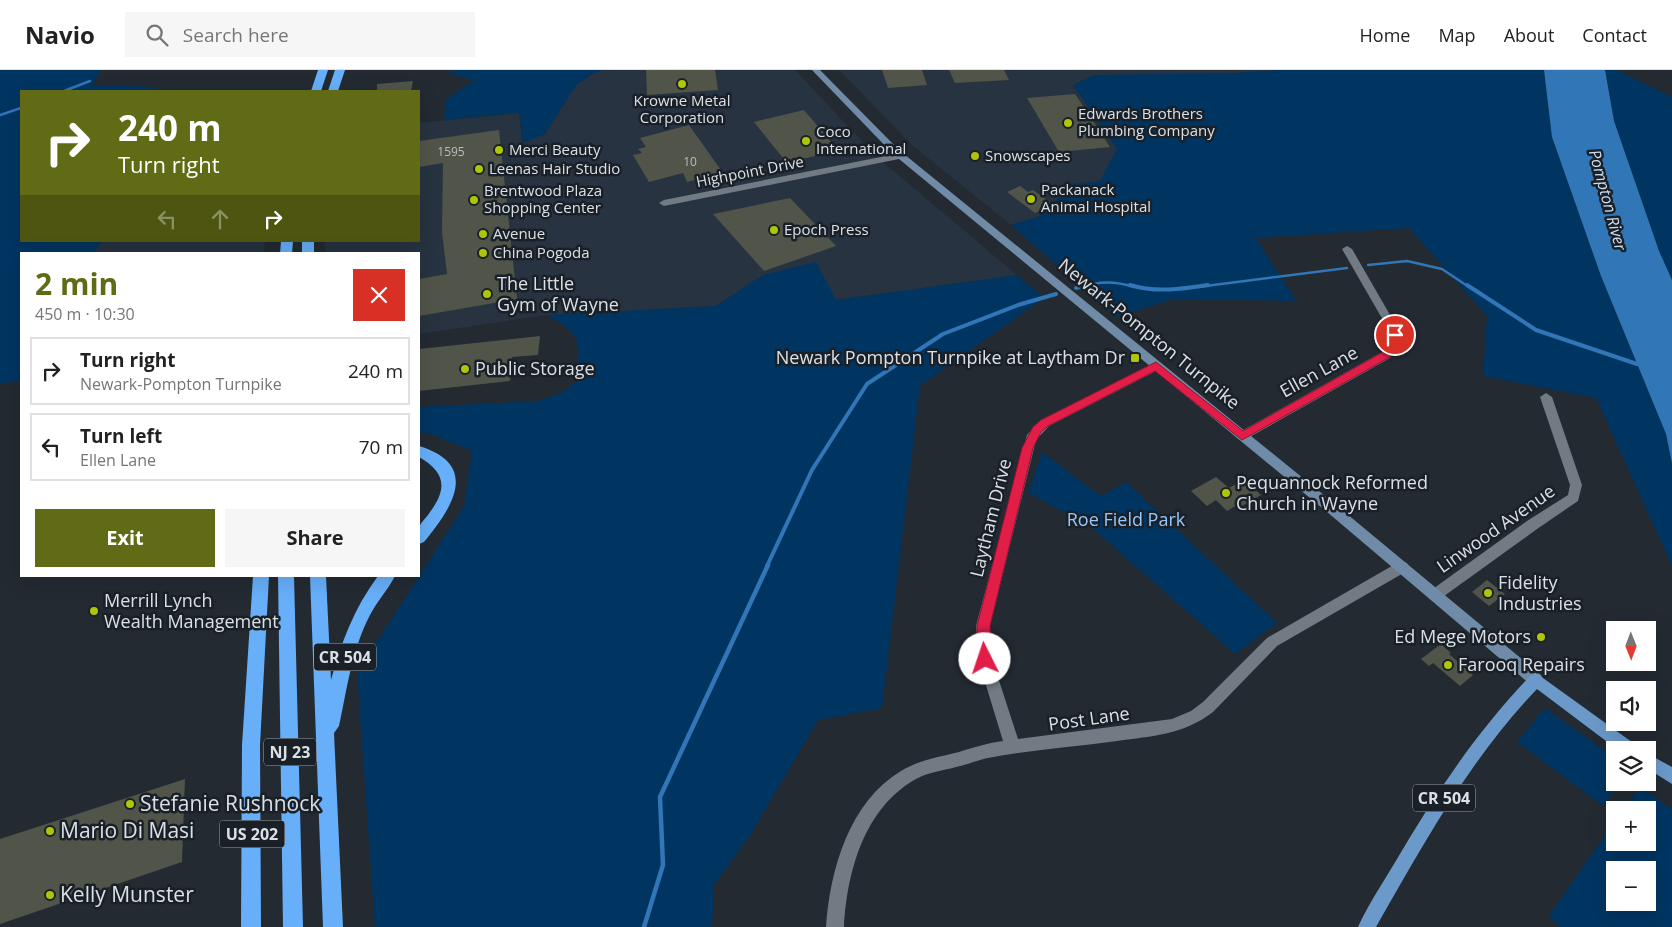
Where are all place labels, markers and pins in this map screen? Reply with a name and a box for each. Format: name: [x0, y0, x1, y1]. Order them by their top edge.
marker: Krowne Metal Corporation: [676, 78, 688, 90]
place label: Krowne Metal Corporation: [634, 90, 730, 127]
place label: Edwards Brothers Plumbing Company: [1078, 103, 1215, 140]
marker: Edwards Brothers Plumbing Company: [1062, 117, 1074, 129]
place label: Coco International: [816, 121, 906, 158]
marker: Coco International: [800, 135, 812, 147]
place label: Merci Beauty: [509, 139, 601, 159]
marker: Merci Beauty: [493, 144, 505, 156]
place label: Snowscapes: [985, 145, 1071, 165]
marker: Snowscapes: [969, 150, 981, 162]
place label: Leenas Hair Studio: [489, 158, 620, 178]
marker: Leenas Hair Studio: [473, 163, 485, 175]
place label: Packanack Animal Hospital: [1041, 179, 1151, 216]
place label: Brentwood Plaza Shopping Center: [484, 180, 602, 217]
marker: Packanack Animal Hospital: [1025, 193, 1037, 205]
marker: Brentwood Plaza Shopping Center: [468, 194, 480, 206]
place label: Epoch Press: [784, 219, 869, 239]
place label: Avenue: [493, 223, 545, 243]
marker: Epoch Press: [768, 224, 780, 236]
marker: Avenue: [477, 228, 489, 240]
place label: China Pogoda: [493, 242, 590, 262]
marker: China Pogoda: [477, 247, 489, 259]
place label: The Little Gym of Wayne: [497, 271, 619, 316]
marker: The Little Gym of Wayne: [481, 288, 493, 300]
pin: [1374, 314, 1416, 356]
place label: Newark Pompton Turnpike at Laytham Dr: [776, 345, 1126, 369]
marker: Newark Pompton Turnpike at Laytham Dr: [1129, 352, 1141, 364]
place label: Public Storage: [475, 356, 595, 380]
marker: Public Storage: [459, 363, 471, 375]
place label: Pequannock Reformed Church in Wayne: [1236, 470, 1428, 515]
marker: Pequannock Reformed Church in Wayne: [1220, 487, 1232, 499]
place label: Fidelity Industries: [1498, 570, 1582, 615]
marker: Fidelity Industries: [1482, 587, 1494, 599]
place label: Merrill Lynch Wealth Management: [104, 588, 279, 633]
marker: Merrill Lynch Wealth Management: [88, 605, 100, 617]
place label: Ed Mege Motors: [1394, 624, 1531, 648]
marker: Ed Mege Motors: [1535, 631, 1547, 643]
place label: Farooq Repairs: [1458, 652, 1585, 676]
marker: Farooq Repairs: [1442, 659, 1454, 671]
place label: Stefanie Rushnock: [140, 789, 320, 817]
marker: Stefanie Rushnock: [124, 798, 136, 810]
place label: Mario Di Masi: [60, 816, 194, 844]
marker: Mario Di Masi: [44, 825, 56, 837]
place label: Kelly Munster: [60, 880, 194, 908]
marker: Kelly Munster: [44, 889, 56, 901]

